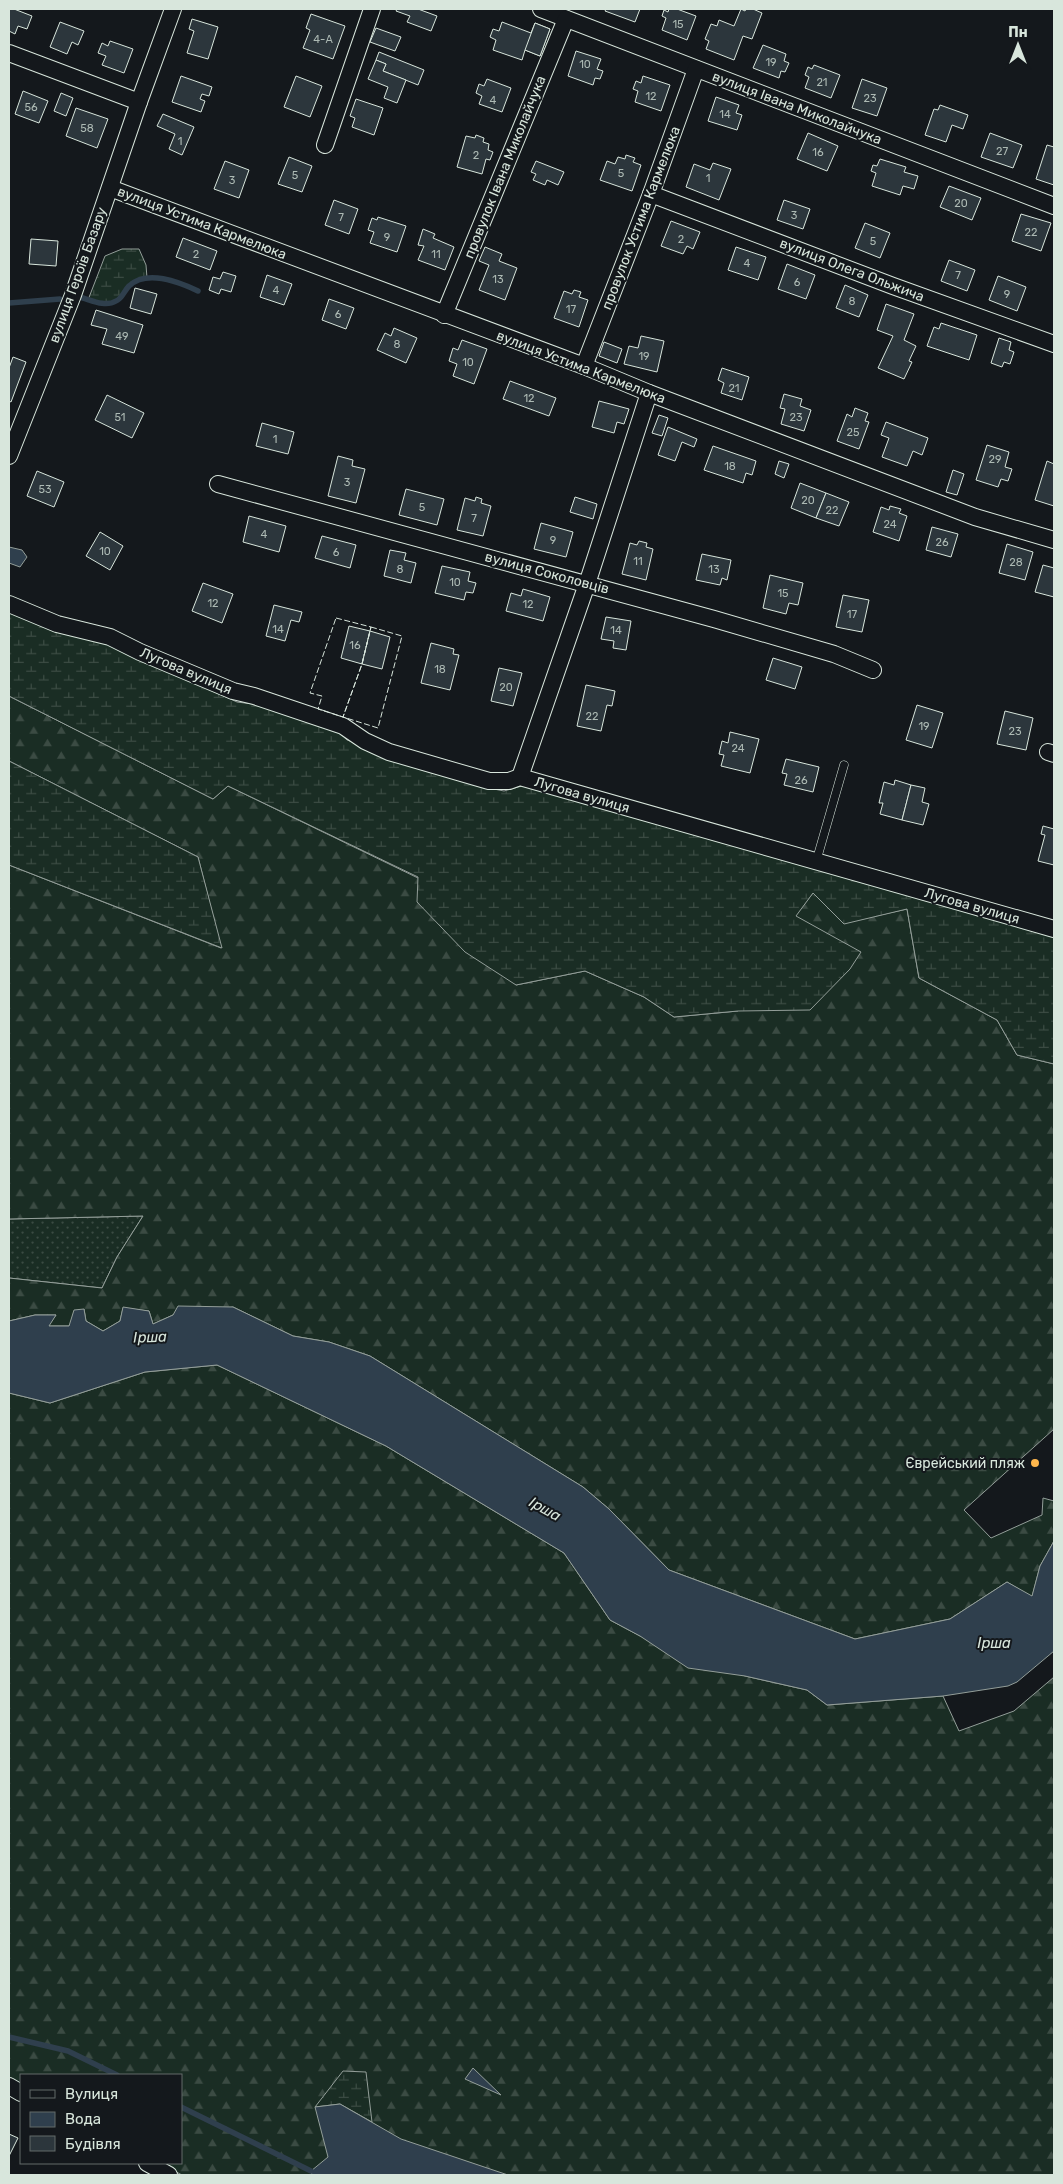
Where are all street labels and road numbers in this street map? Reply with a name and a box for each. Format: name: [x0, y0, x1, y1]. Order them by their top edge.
street label: вулиця Івана Миколайчука: [710, 68, 884, 148]
street label: провулок Івана Миколайчука: [460, 73, 550, 261]
street label: провулок Устима Кармелюка: [598, 124, 684, 312]
street label: вулиця Устима Кармелюка: [115, 183, 289, 263]
street label: вулиця Героїв Базару: [46, 204, 111, 345]
street label: вулиця Олега Ольжича: [777, 235, 927, 305]
street label: вулиця Устима Кармелюка: [494, 327, 668, 407]
street label: вулиця Соколовців: [483, 548, 611, 598]
street label: Лугова вулиця: [137, 644, 235, 698]
street label: Лугова вулиця: [532, 773, 632, 817]
street label: Лугова вулиця: [922, 884, 1022, 928]

